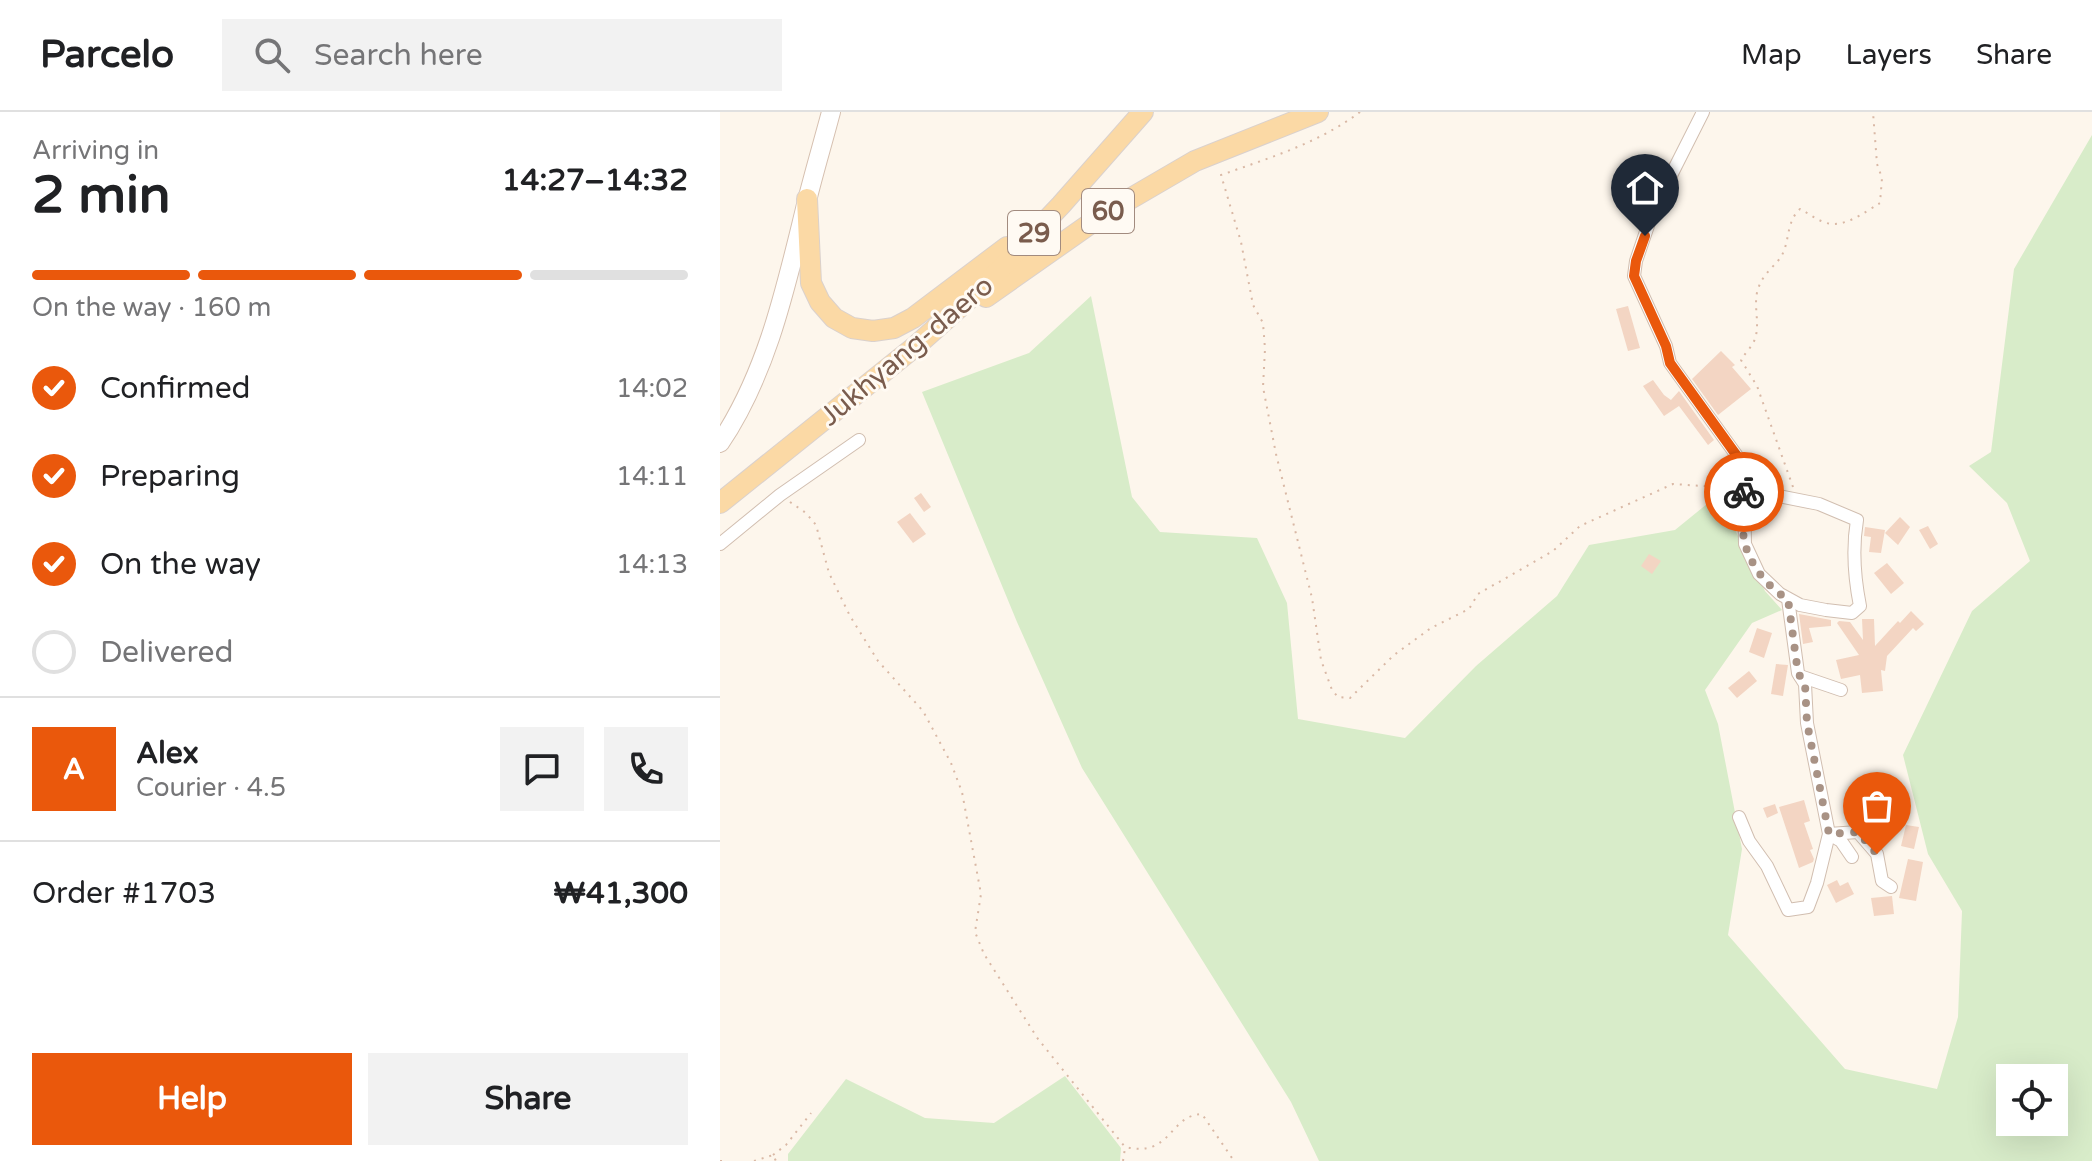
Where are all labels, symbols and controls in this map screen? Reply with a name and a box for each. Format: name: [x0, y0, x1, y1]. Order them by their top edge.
search box: [222, 19, 782, 91]
text: Parcelo: [40, 32, 174, 78]
icon: search: [250, 33, 294, 77]
text: Search here: [314, 37, 483, 74]
text: Map: [1741, 38, 1802, 72]
text: Layers: [1846, 38, 1932, 72]
text: Share: [1976, 38, 2052, 72]
text: Arriving in: [32, 135, 159, 166]
pin: [1611, 154, 1679, 236]
text: 14:27–14:32: [502, 162, 688, 199]
text: 2 min: [32, 164, 171, 227]
icon: home: [1623, 166, 1667, 210]
road number: 60: [1082, 189, 1134, 233]
road number: 29: [1008, 211, 1060, 255]
street label: Jukhyang-daero: [813, 268, 1000, 433]
text: On the way · 160 m: [32, 292, 271, 323]
icon: check: [32, 366, 76, 410]
text: Confirmed: [100, 370, 251, 407]
text: 14:02: [616, 373, 688, 404]
courier: [1704, 452, 1784, 532]
icon: check: [32, 454, 76, 498]
text: Preparing: [100, 458, 240, 495]
text: 14:11: [616, 461, 688, 492]
icon: bike: [1722, 470, 1766, 514]
icon: check: [32, 542, 76, 586]
text: On the way: [100, 546, 261, 583]
text: 14:13: [616, 549, 688, 580]
text: Delivered: [100, 634, 234, 671]
button: chat: [500, 727, 584, 811]
button: phone: [604, 727, 688, 811]
text: Alex: [136, 735, 199, 772]
text: A: [63, 751, 85, 788]
text: Courier · 4.5: [136, 772, 286, 803]
pin: [1843, 772, 1911, 854]
icon: bag: [1855, 784, 1899, 828]
text: Order #1703: [32, 875, 216, 912]
text: ₩41,300: [554, 875, 688, 912]
button: Help: [32, 1053, 352, 1145]
button: Share: [368, 1053, 688, 1145]
map controls: [1996, 1064, 2068, 1136]
button: locate: [1996, 1064, 2068, 1136]

